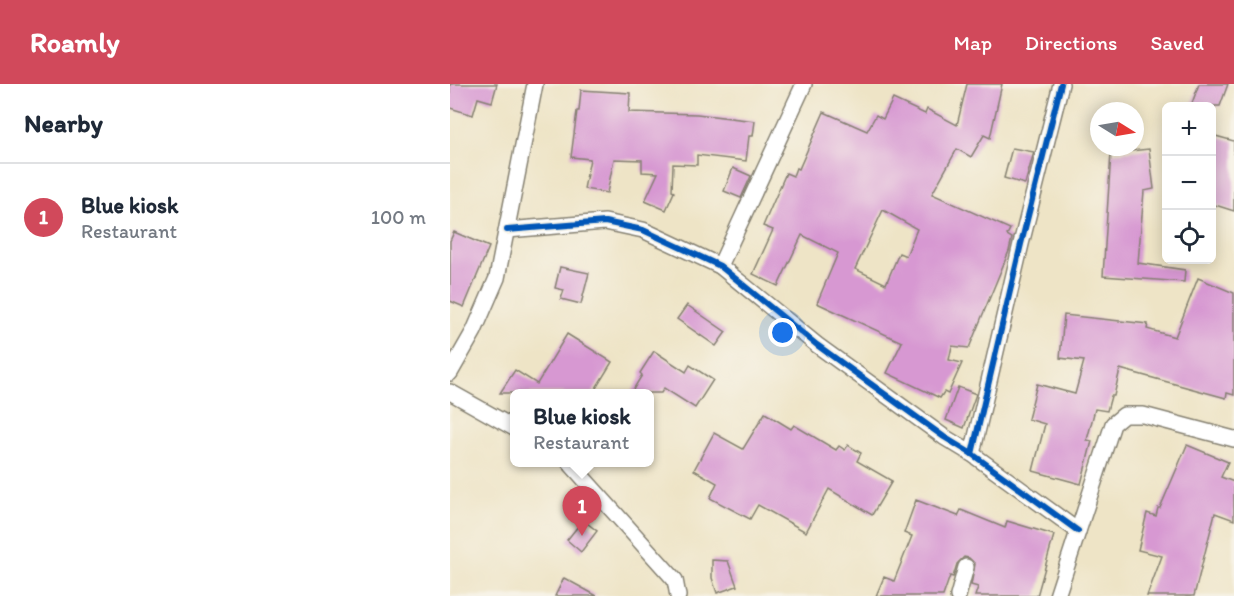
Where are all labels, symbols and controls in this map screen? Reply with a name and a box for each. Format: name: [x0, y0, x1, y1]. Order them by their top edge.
text: Roamly: [30, 25, 120, 59]
text: Map: [954, 30, 992, 55]
text: Directions: [1025, 30, 1117, 55]
text: Saved: [1150, 30, 1204, 55]
north arrow: [1090, 102, 1144, 156]
map controls: [1162, 102, 1216, 264]
button: +: [1162, 102, 1216, 156]
text: Nearby: [24, 107, 103, 139]
button: −: [1162, 156, 1216, 210]
text: Blue kiosk: [81, 192, 178, 219]
text: 1: [39, 205, 48, 229]
text: 100 m: [371, 205, 426, 229]
button: locate: [1162, 210, 1216, 264]
text: Restaurant: [81, 219, 177, 243]
your location: [768, 318, 797, 347]
popup: [510, 389, 654, 467]
text: Blue kiosk: [533, 403, 631, 430]
text: Restaurant: [533, 430, 629, 454]
pin: 1: [562, 486, 602, 536]

